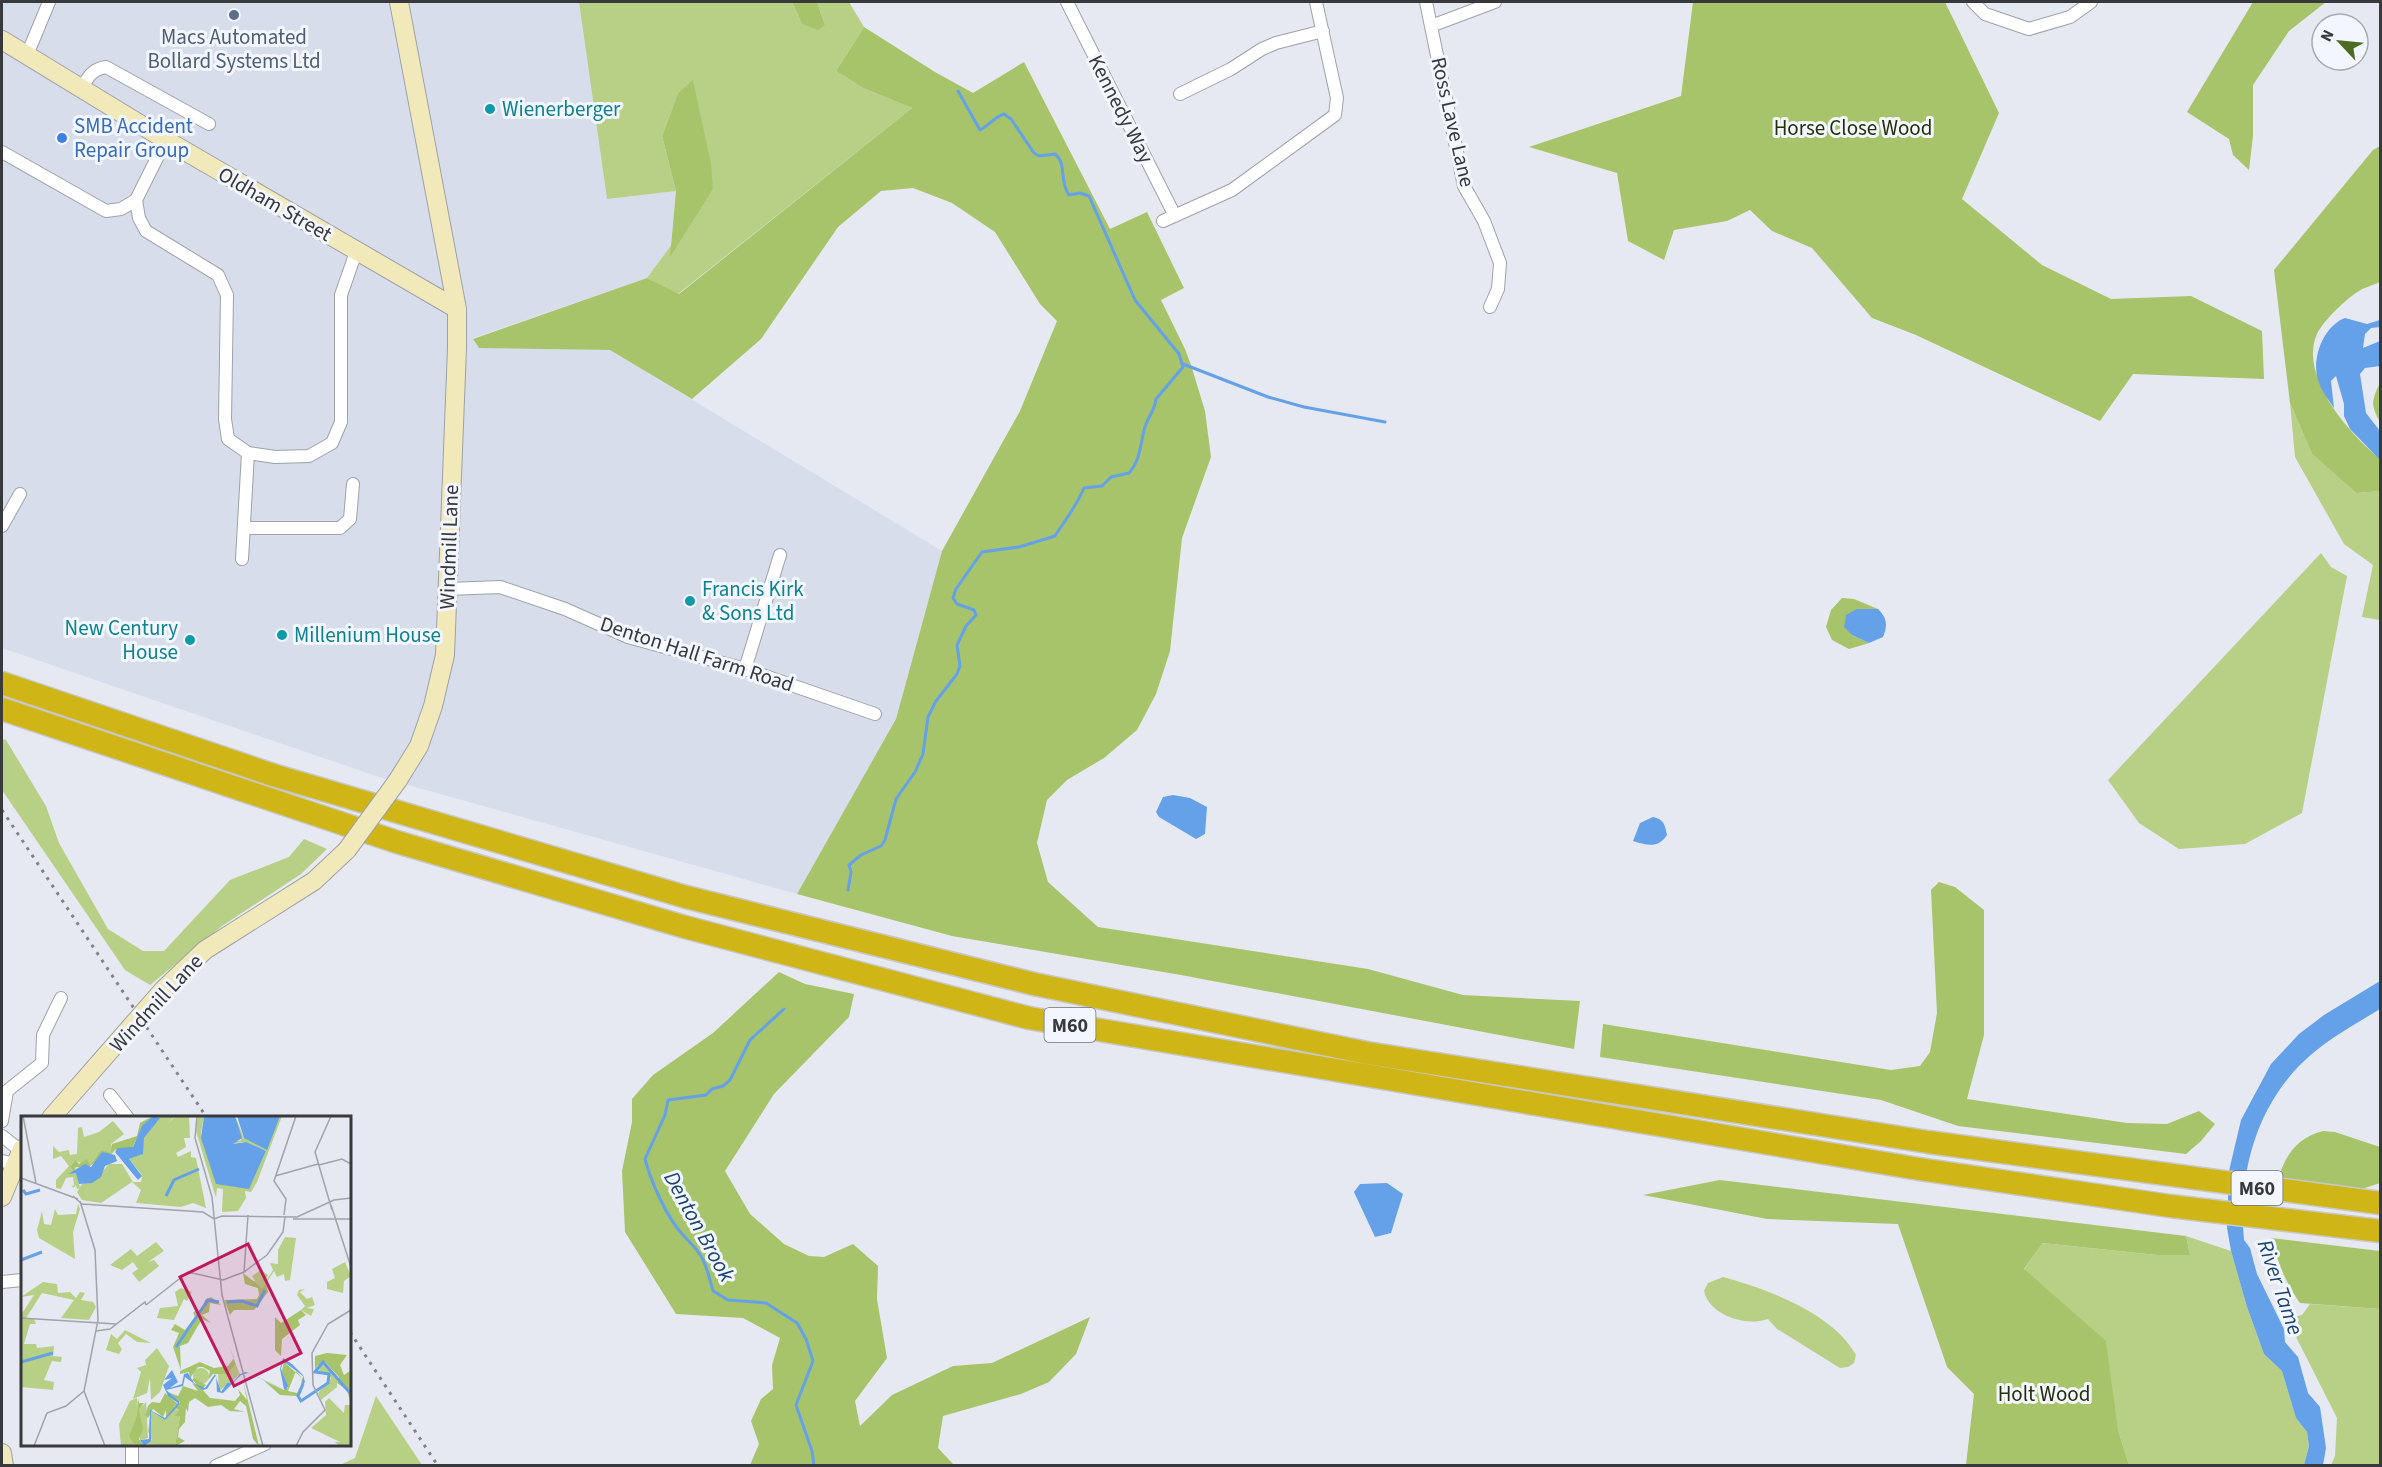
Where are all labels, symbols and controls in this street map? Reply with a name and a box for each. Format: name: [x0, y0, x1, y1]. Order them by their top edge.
marker: Macs Automated Bollard Systems Ltd: [227, 8, 241, 22]
north arrow: [2310, 12, 2370, 72]
place label: Macs Automated Bollard Systems Ltd: [147, 22, 321, 76]
text: N: [2315, 26, 2340, 45]
street label: Kennedy Way: [1081, 50, 1161, 169]
street label: Ross Lave Lane: [1423, 54, 1483, 190]
place label: Wienerberger: [502, 94, 621, 124]
marker: Wienerberger: [483, 102, 497, 116]
place label: SMB Accident Repair Group: [74, 111, 193, 165]
park label: Horse Close Wood: [1774, 113, 1932, 143]
marker: SMB Accident Repair Group: [55, 131, 69, 145]
street label: Oldham Street: [212, 159, 338, 249]
street label: Windmill Lane: [432, 484, 466, 610]
place label: Francis Kirk & Sons Ltd: [702, 574, 804, 628]
marker: Francis Kirk & Sons Ltd: [683, 594, 697, 608]
street label: Denton Hall Farm Road: [596, 609, 798, 699]
place label: New Century House: [65, 613, 178, 667]
place label: Millenium House: [294, 620, 441, 650]
marker: Millenium House: [275, 628, 289, 642]
marker: New Century House: [183, 633, 197, 647]
street label: Windmill Lane: [102, 947, 210, 1059]
road number: M60: [1044, 1008, 1096, 1042]
inset map: [21, 1116, 351, 1446]
water label: Denton Brook: [656, 1165, 743, 1288]
road number: M60: [2232, 1171, 2282, 1205]
water label: River Tame: [2249, 1235, 2311, 1339]
park label: Holt Wood: [1998, 1379, 2090, 1409]

